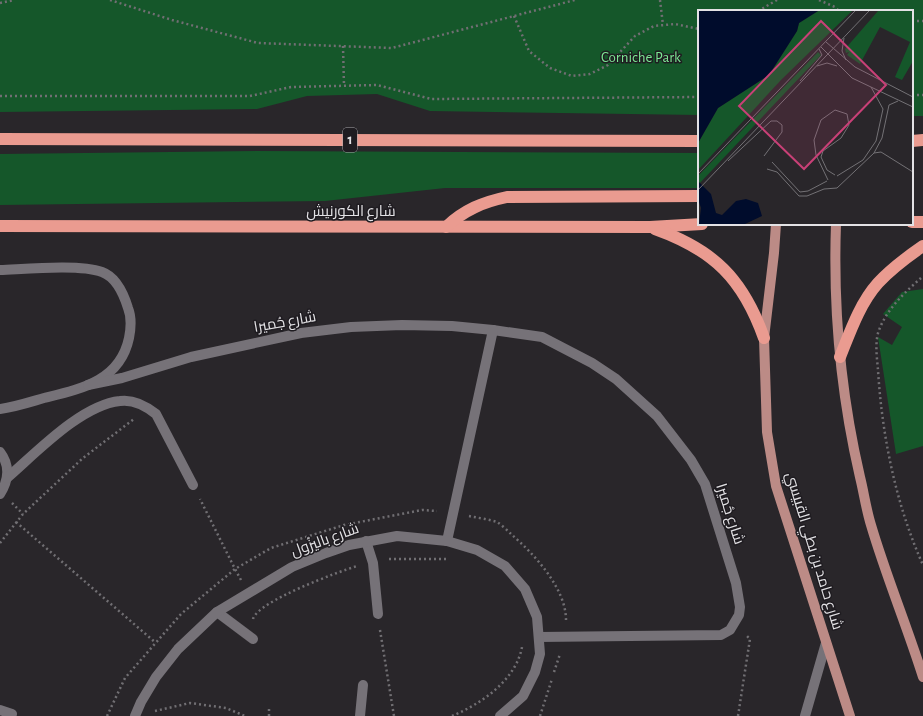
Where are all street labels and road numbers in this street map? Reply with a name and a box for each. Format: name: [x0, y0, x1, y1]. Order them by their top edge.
road number: 1: [343, 128, 357, 152]
street label: شارع الكورنيش: [306, 203, 396, 222]
street label: شارع جُميرا: [253, 308, 318, 338]
street label: شارع حامد بن بطي القبيسي: [779, 470, 846, 633]
street label: شارع جُميرا: [710, 481, 748, 547]
street label: شارع باليزُول: [288, 519, 362, 562]

